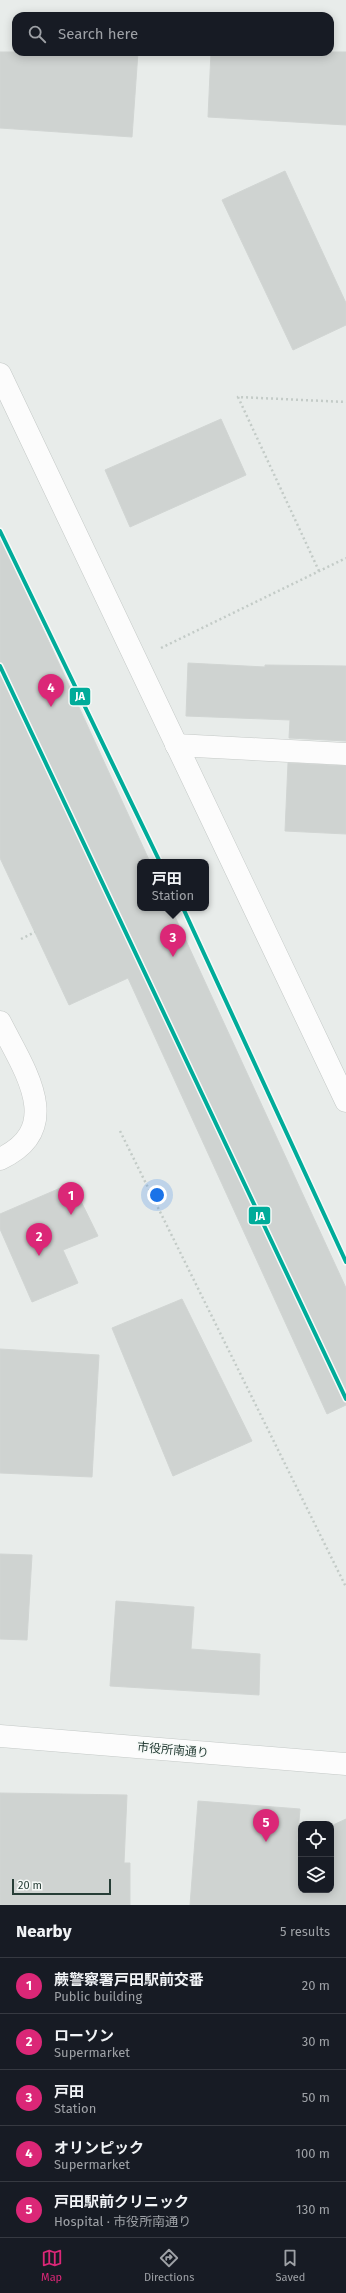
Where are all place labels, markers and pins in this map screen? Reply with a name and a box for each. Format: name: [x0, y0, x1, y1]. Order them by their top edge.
pin: 4: [38, 674, 64, 707]
pin: 3: [160, 924, 186, 957]
pin: 1: [58, 1182, 84, 1215]
pin: 2: [26, 1223, 52, 1256]
pin: 5: [253, 1809, 279, 1842]

